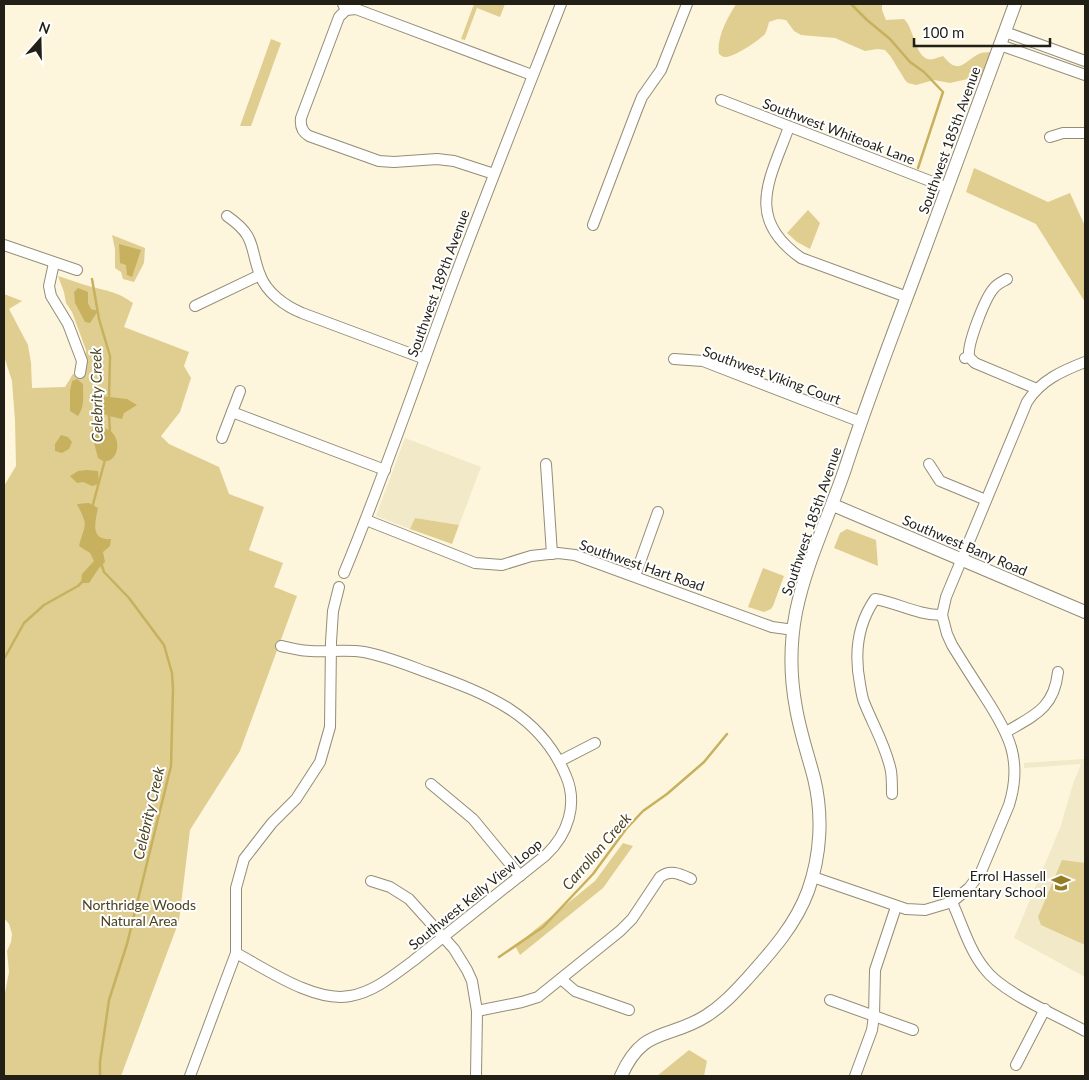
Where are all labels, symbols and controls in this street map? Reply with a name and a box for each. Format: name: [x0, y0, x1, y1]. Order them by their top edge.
north arrow: [15, 15, 65, 65]
scale bar: [914, 15, 1050, 47]
text: N: [37, 17, 53, 37]
text: 100 m: [922, 23, 964, 41]
street label: Southwest 185th Avenue: [914, 64, 984, 216]
street label: Southwest Whiteoak Lane: [760, 94, 918, 168]
street label: Southwest 189th Avenue: [403, 207, 473, 359]
street label: Southwest Viking Court: [701, 342, 843, 408]
water label: Celebrity Creek: [86, 347, 106, 442]
street label: Southwest 185th Avenue: [778, 445, 844, 597]
street label: Southwest Bany Road: [900, 511, 1030, 579]
street label: Southwest Hart Road: [577, 536, 707, 594]
water label: Celebrity Creek: [129, 764, 168, 861]
water label: Carrollon Creek: [558, 808, 635, 893]
street label: Southwest Kelly View Loop: [405, 835, 545, 953]
place label: Errol Hassell Elementary School: [932, 867, 1046, 900]
school or university icon: Errol Hassell Elementary School: [1050, 872, 1072, 894]
park label: Northridge Woods Natural Area: [82, 896, 196, 929]

